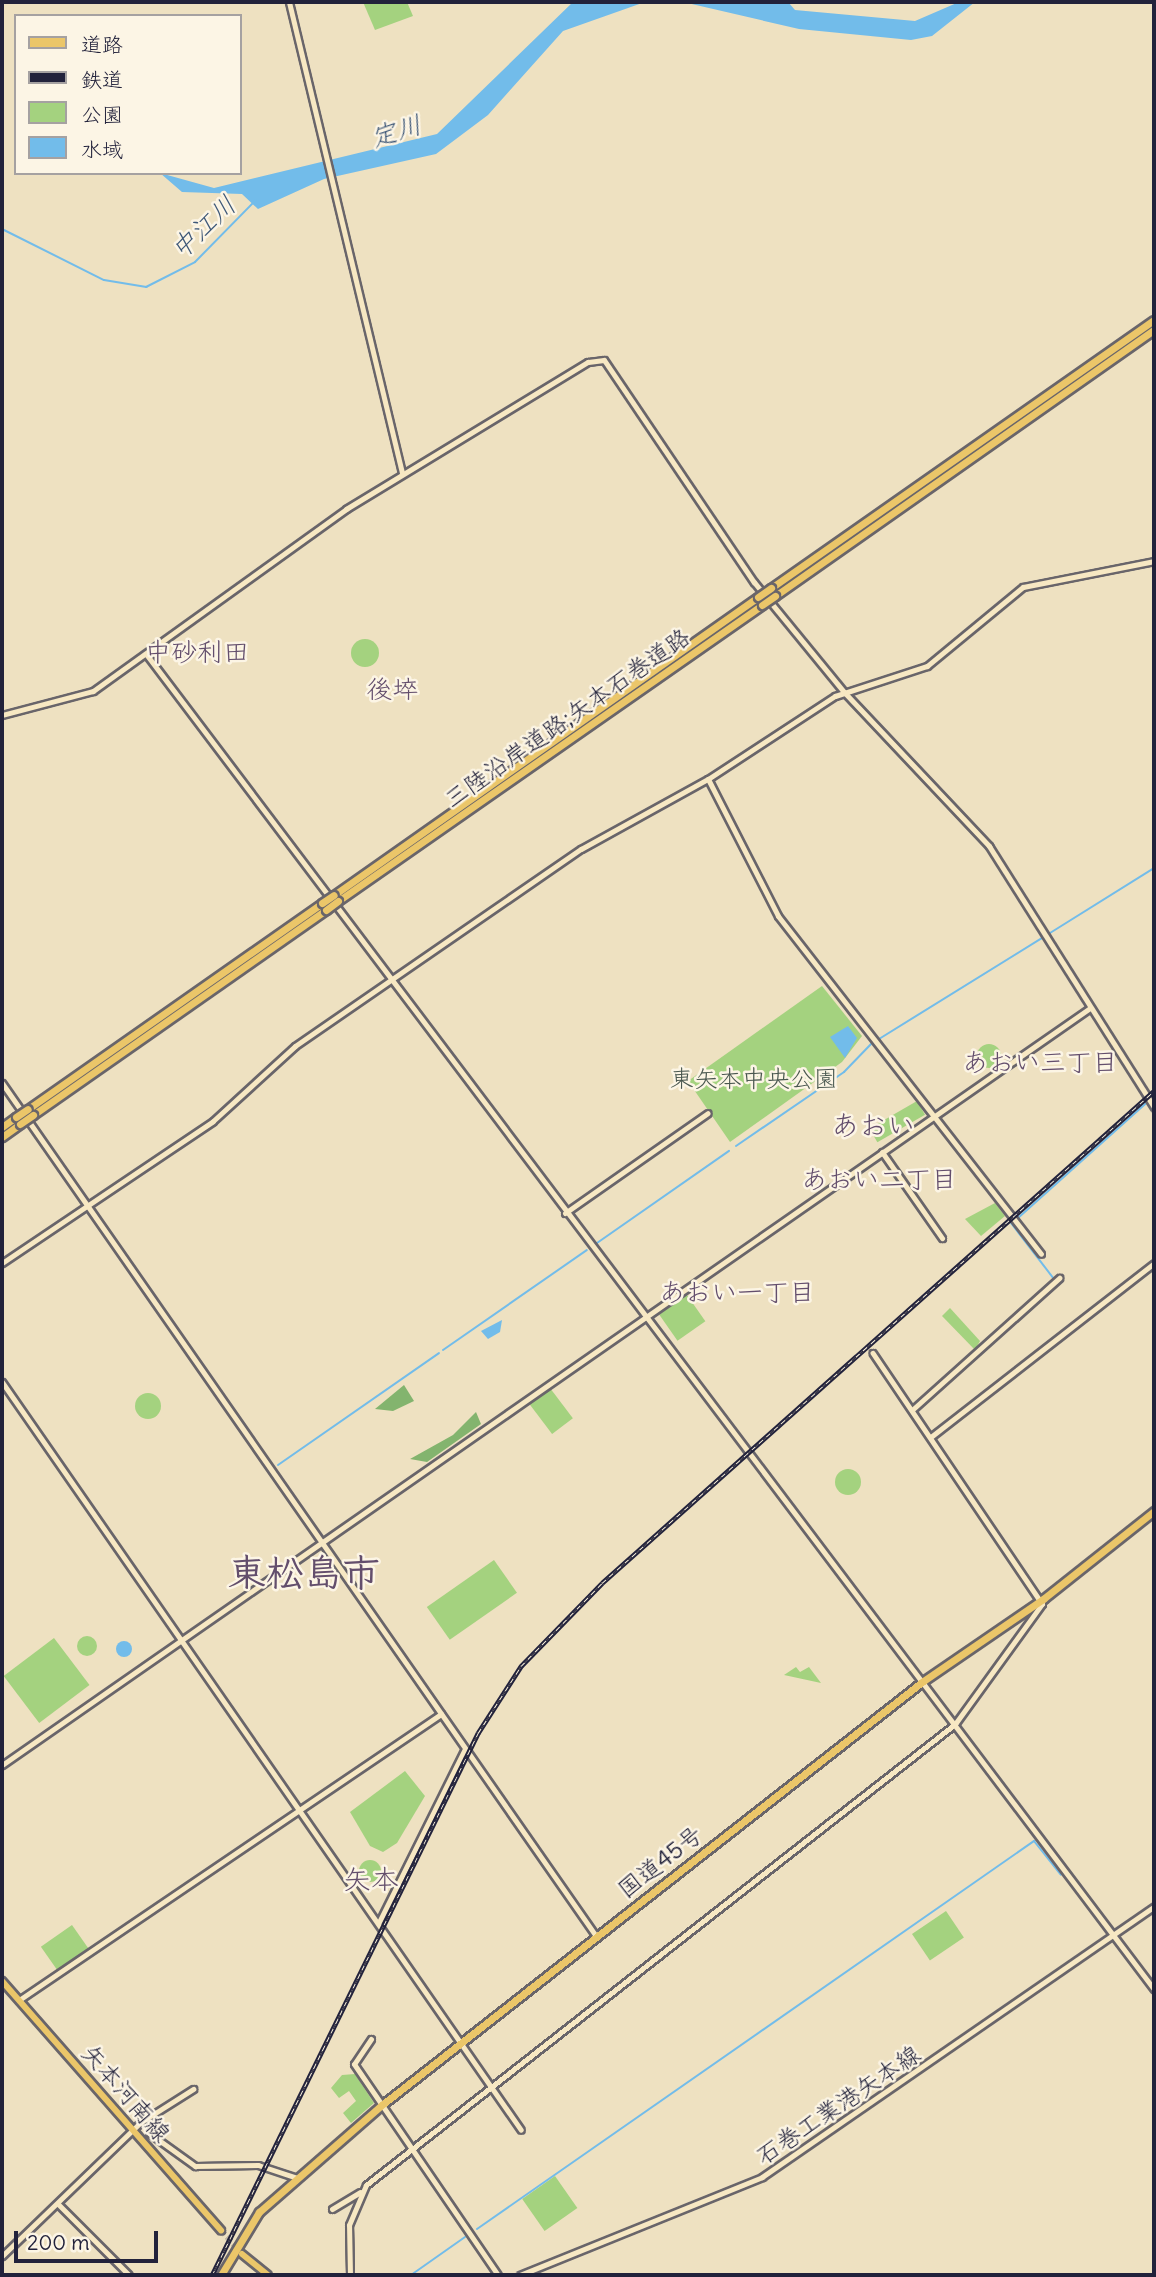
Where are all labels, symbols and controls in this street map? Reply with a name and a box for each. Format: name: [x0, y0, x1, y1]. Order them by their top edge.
legend: [14, 14, 242, 175]
text: 道路: [81, 31, 123, 58]
text: 鉄道: [81, 66, 123, 93]
text: 公園: [81, 101, 123, 128]
water label: 定川: [367, 108, 425, 154]
text: 水域: [81, 136, 123, 163]
water label: 中江川: [164, 189, 242, 265]
street label: 三陸沿岸道路;矢本石巻道路: [438, 622, 696, 814]
district label: 中砂利田: [145, 636, 249, 668]
district label: 後埣: [366, 673, 418, 705]
district label: あおい三丁目: [962, 1046, 1118, 1078]
park label: 東矢本中央公園: [670, 1065, 838, 1093]
district label: あおい: [831, 1108, 915, 1142]
district label: あおい二丁目: [801, 1163, 957, 1195]
district label: あおい一丁目: [659, 1276, 815, 1308]
district label: 東松島市: [228, 1550, 380, 1596]
street label: 国道45号: [612, 1820, 708, 1904]
district label: 矢本: [343, 1862, 399, 1896]
street label: 矢本河南線: [76, 2038, 176, 2148]
street label: 石巻工業港矢本線: [750, 2039, 926, 2171]
scale bar: [18, 2218, 161, 2262]
text: 200 m: [27, 2229, 90, 2256]

